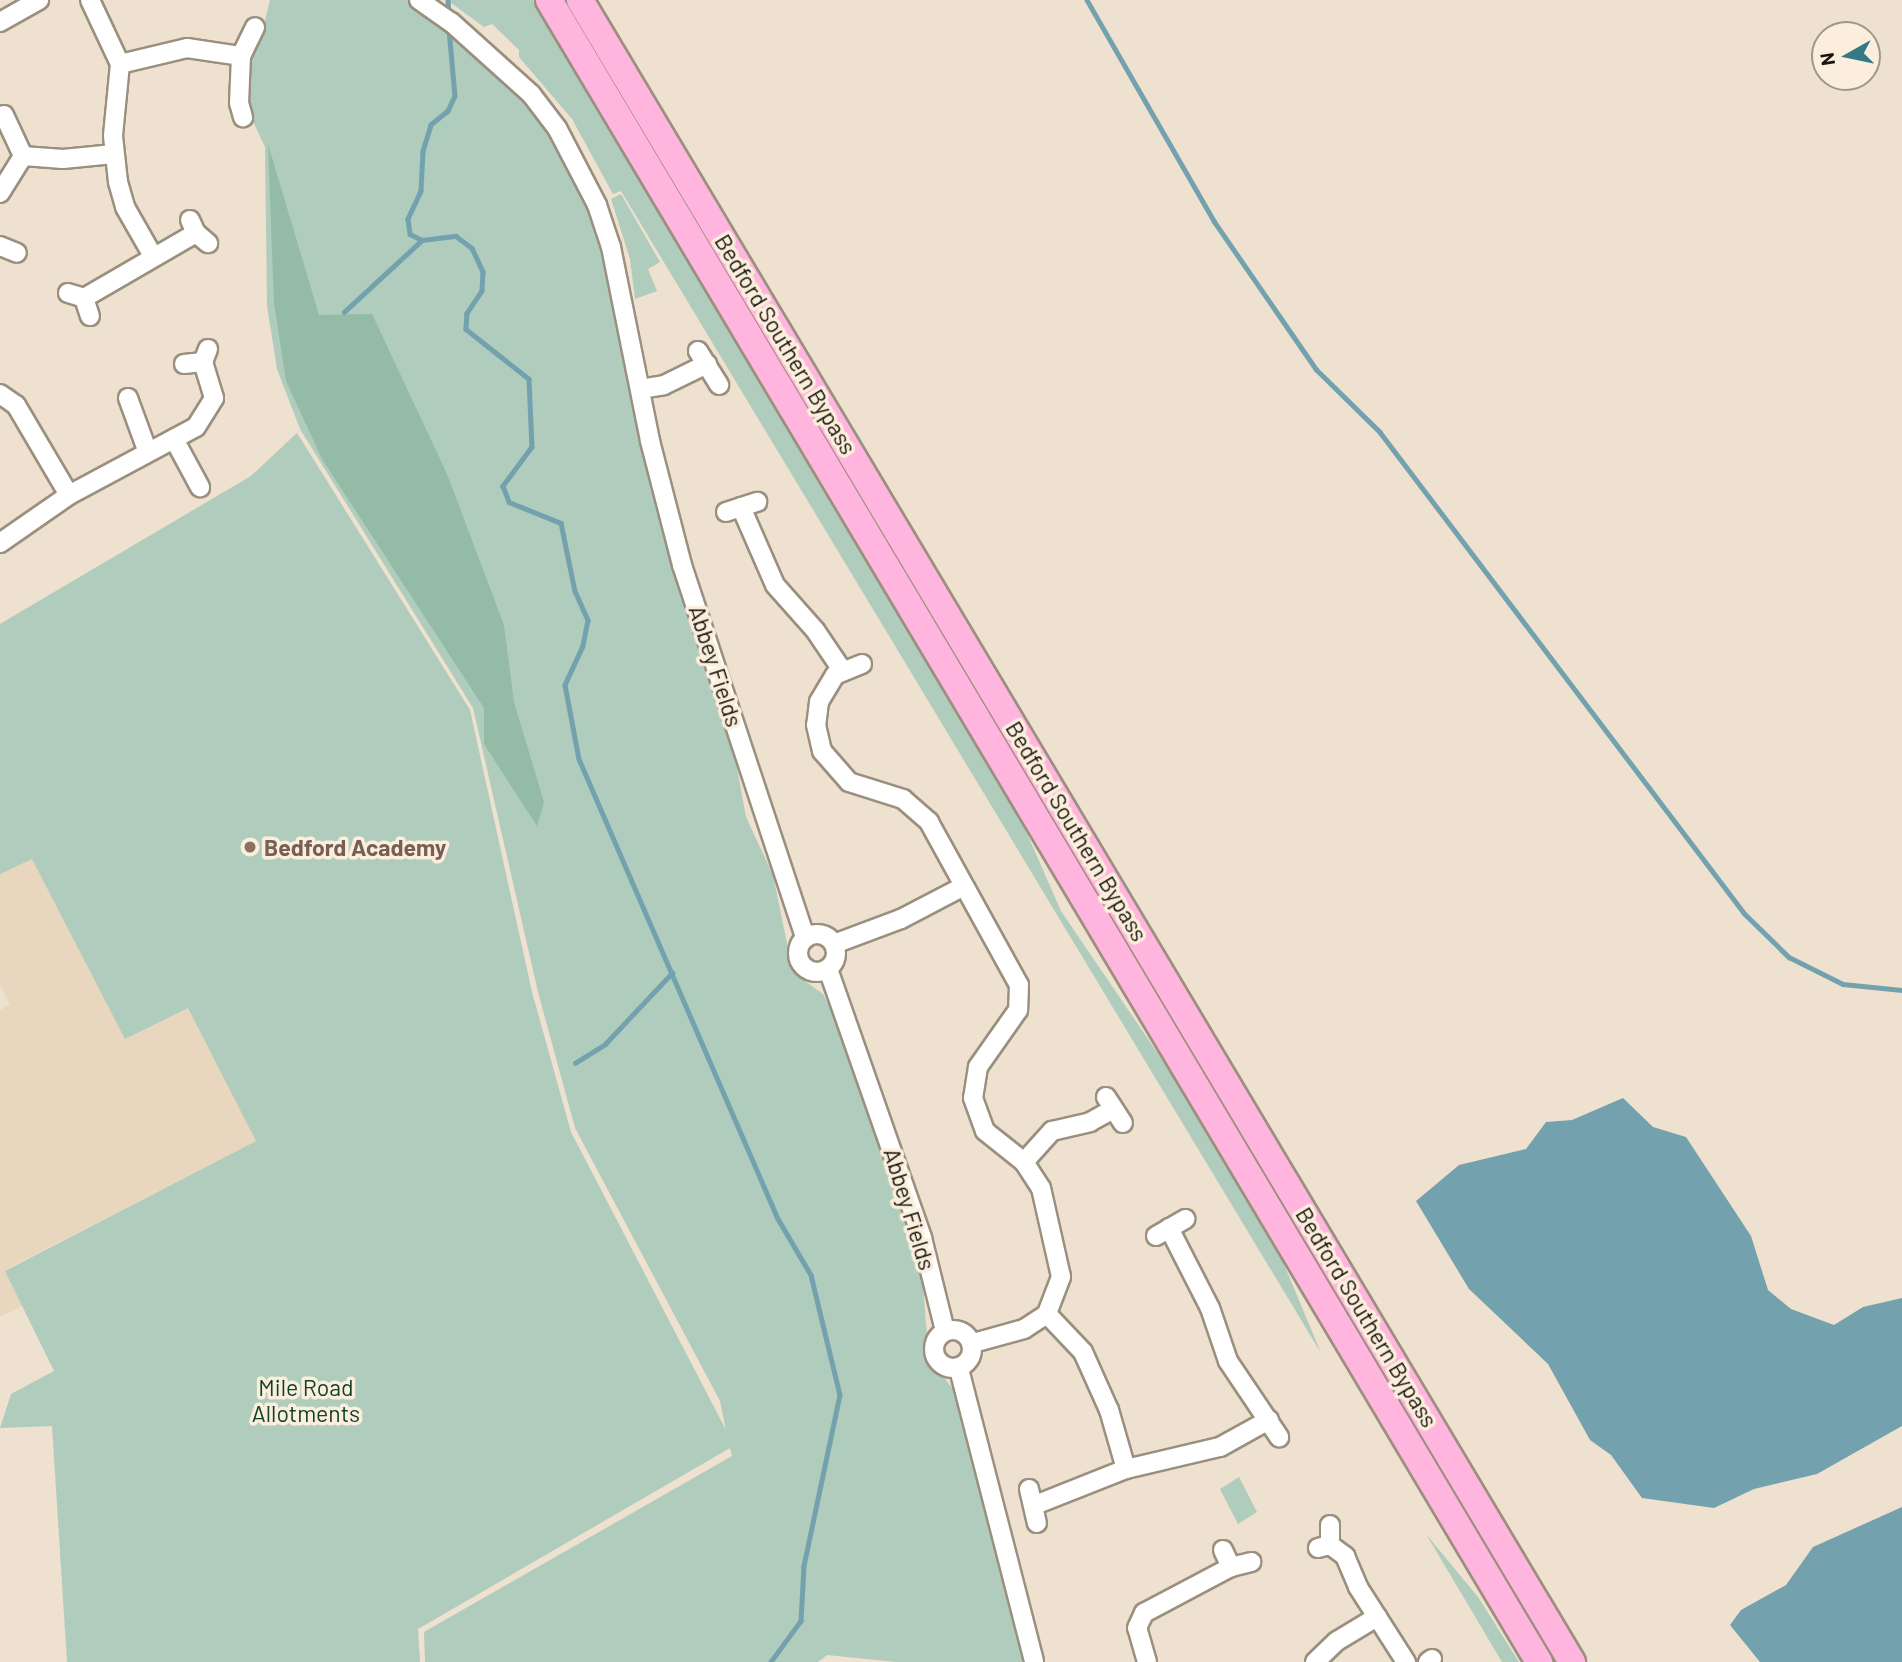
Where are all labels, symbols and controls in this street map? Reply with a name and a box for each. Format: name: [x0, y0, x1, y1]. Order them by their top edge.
north arrow: [1811, 21, 1881, 91]
text: N: [1814, 51, 1839, 67]
street label: Bedford Southern Bypass: [709, 229, 863, 459]
street label: Abbey Fields: [683, 602, 749, 730]
street label: Bedford Southern Bypass: [1000, 716, 1154, 946]
place label: Bedford Academy: [264, 833, 446, 861]
marker: Bedford Academy: [242, 839, 258, 855]
street label: Abbey Fields: [878, 1145, 942, 1273]
street label: Bedford Southern Bypass: [1290, 1202, 1444, 1432]
park label: Mile Road Allotments: [252, 1373, 360, 1427]

